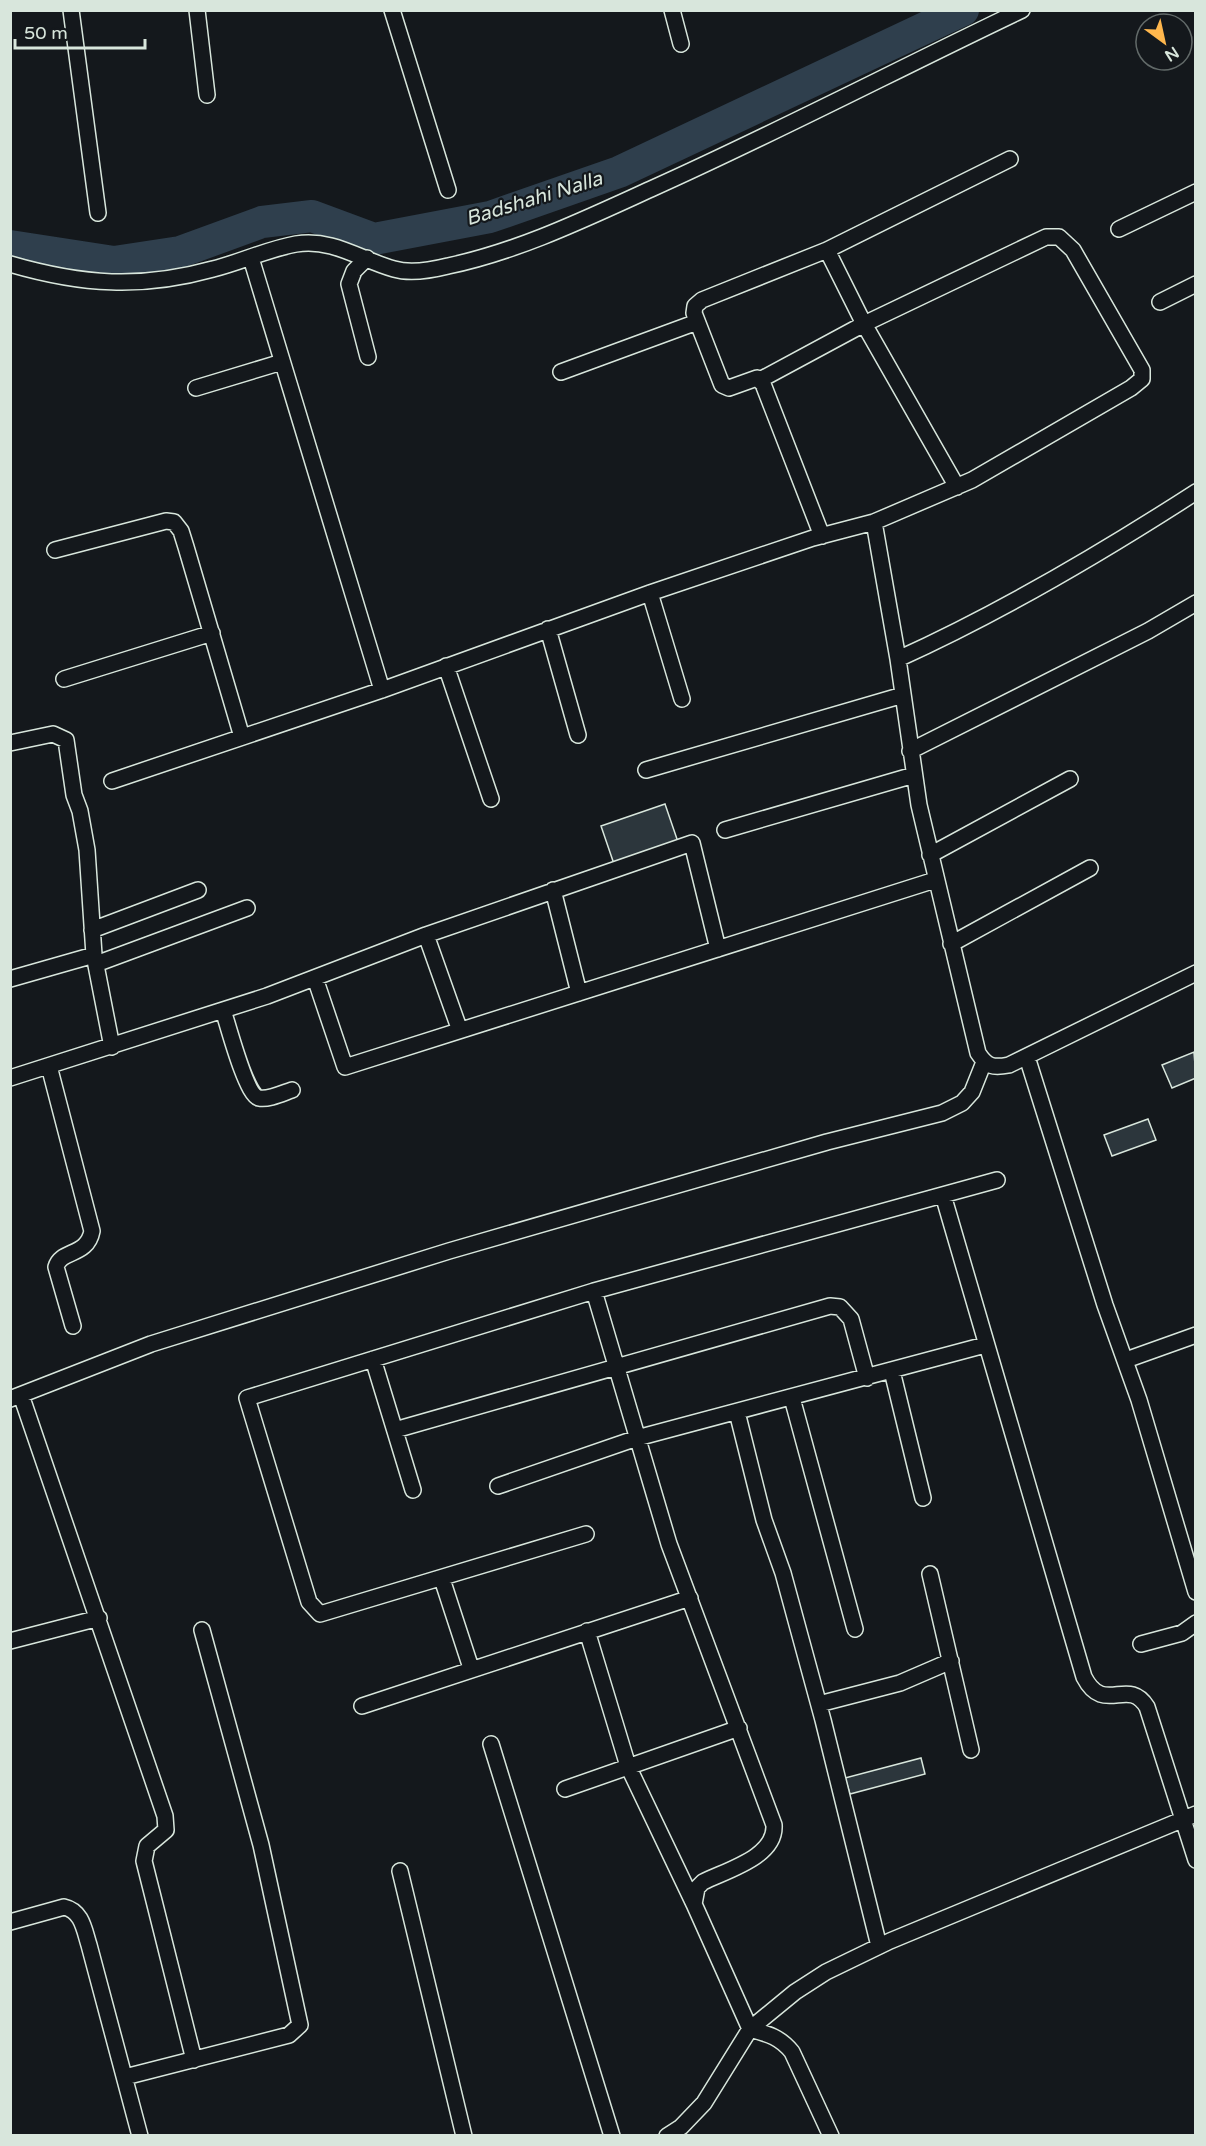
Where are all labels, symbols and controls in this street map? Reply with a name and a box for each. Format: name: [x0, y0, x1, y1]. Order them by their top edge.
scale bar: [15, 12, 146, 50]
north arrow: [1134, 12, 1194, 72]
text: 50 m: [24, 22, 68, 44]
text: N: [1161, 42, 1182, 66]
water label: Badshahi Nalla: [463, 167, 606, 231]

